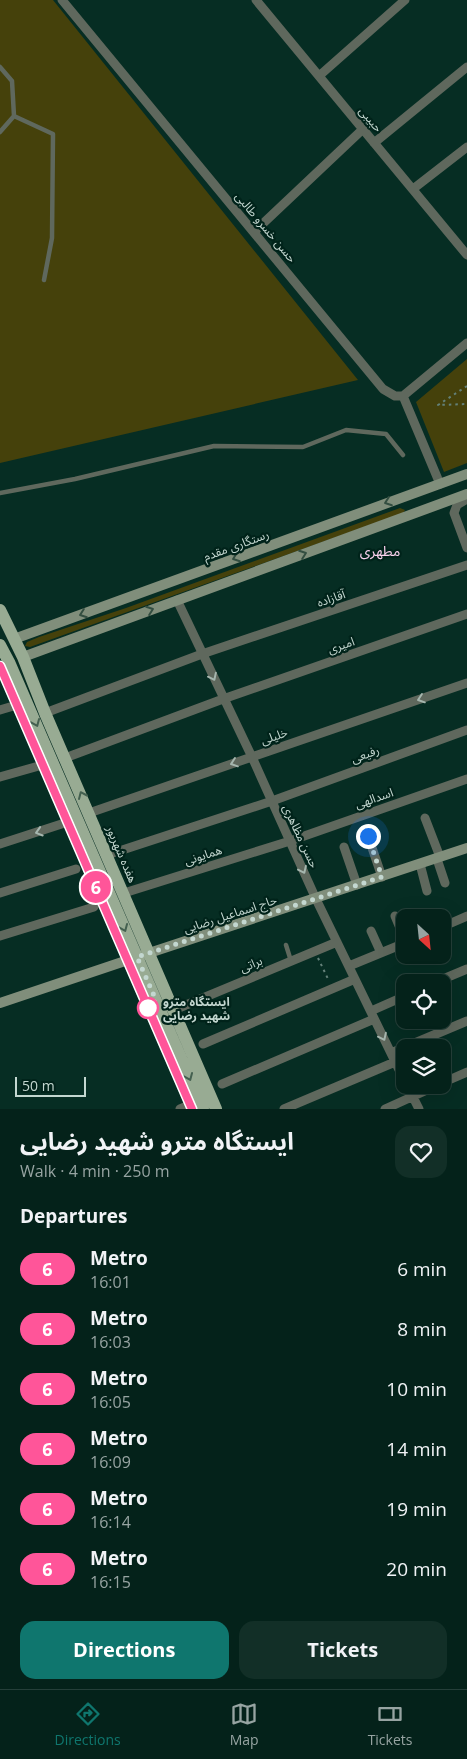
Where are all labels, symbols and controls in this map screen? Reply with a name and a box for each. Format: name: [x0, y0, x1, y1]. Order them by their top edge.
street label: حبیبی: [355, 103, 387, 135]
street label: حسن خسرو طالبی: [231, 188, 301, 266]
one-way arrow: [385, 496, 393, 506]
street label: رستگاری مقدم: [201, 525, 271, 566]
district label: مطهری: [360, 541, 400, 560]
one-way arrow: [298, 550, 307, 560]
one-way arrow: [232, 552, 240, 562]
street label: آقازاده: [314, 585, 348, 611]
one-way arrow: [146, 606, 154, 616]
one-way arrow: [79, 608, 88, 618]
street label: امیری: [325, 632, 357, 658]
one-way arrow: [207, 671, 217, 680]
one-way arrow: [417, 693, 426, 703]
one-way arrow: [30, 718, 40, 726]
street label: خلیلی: [258, 723, 290, 749]
street label: رفیعی: [348, 741, 382, 767]
one-way arrow: [230, 757, 239, 767]
street label: اسدالهی: [353, 783, 396, 812]
one-way arrow: [77, 791, 88, 800]
street label: حسن مظاهری: [279, 801, 323, 871]
street label: هفده شهریور: [102, 822, 142, 885]
your location: [356, 824, 381, 849]
one-way arrow: [35, 827, 43, 837]
street label: همایونی: [182, 841, 224, 869]
one-way arrow: [297, 865, 307, 874]
line badge: 6: [80, 871, 112, 903]
text: 6: [91, 875, 101, 899]
street label: حاج اسماعیل رضایی: [181, 891, 279, 938]
north arrow: [396, 909, 451, 964]
map controls: [396, 909, 451, 1094]
one-way arrow: [118, 923, 129, 932]
street label: براتی: [237, 952, 265, 976]
button: locate: [396, 974, 451, 1029]
place label: ایستگاه مترو شهید رضایی: [163, 993, 230, 1024]
marker: ایستگاه مترو شهید رضایی: [137, 997, 159, 1019]
one-way arrow: [377, 1032, 388, 1041]
button: layers: [396, 1039, 451, 1094]
one-way arrow: [183, 1073, 193, 1081]
scale bar: [15, 1074, 86, 1097]
text: 50 m: [22, 1076, 55, 1095]
text: ایستگاه مترو شهید رضایی: [20, 1124, 294, 1157]
button: heart: [395, 1126, 447, 1178]
text: Walk · 4 min · 250 m: [20, 1160, 170, 1182]
text: Departures: [20, 1203, 127, 1229]
text: Metro: [90, 1245, 148, 1271]
text: 6 min: [397, 1256, 447, 1282]
text: 6: [42, 1257, 53, 1281]
text: 16:01: [90, 1271, 131, 1293]
text: Metro: [90, 1305, 148, 1331]
text: 8 min: [397, 1316, 447, 1342]
text: 6: [42, 1317, 53, 1341]
text: 16:03: [90, 1331, 131, 1353]
text: Metro: [90, 1365, 148, 1391]
text: 10 min: [386, 1376, 447, 1402]
text: 6: [42, 1377, 53, 1401]
text: 16:05: [90, 1391, 131, 1413]
text: Metro: [90, 1425, 148, 1451]
text: 14 min: [386, 1436, 447, 1462]
text: 6: [42, 1437, 53, 1461]
text: 16:09: [90, 1451, 131, 1473]
text: Metro: [90, 1485, 148, 1511]
text: 19 min: [386, 1496, 447, 1522]
text: 6: [42, 1497, 53, 1521]
text: 16:14: [90, 1511, 131, 1533]
text: Metro: [90, 1545, 148, 1571]
text: 20 min: [386, 1556, 447, 1582]
text: 6: [42, 1557, 53, 1581]
text: 16:15: [90, 1571, 131, 1593]
button: Directions: [20, 1621, 229, 1679]
button: Tickets: [239, 1621, 447, 1679]
tab: Directions: [55, 1700, 121, 1749]
tab: Map: [230, 1700, 259, 1749]
tab: Tickets: [368, 1700, 412, 1749]

